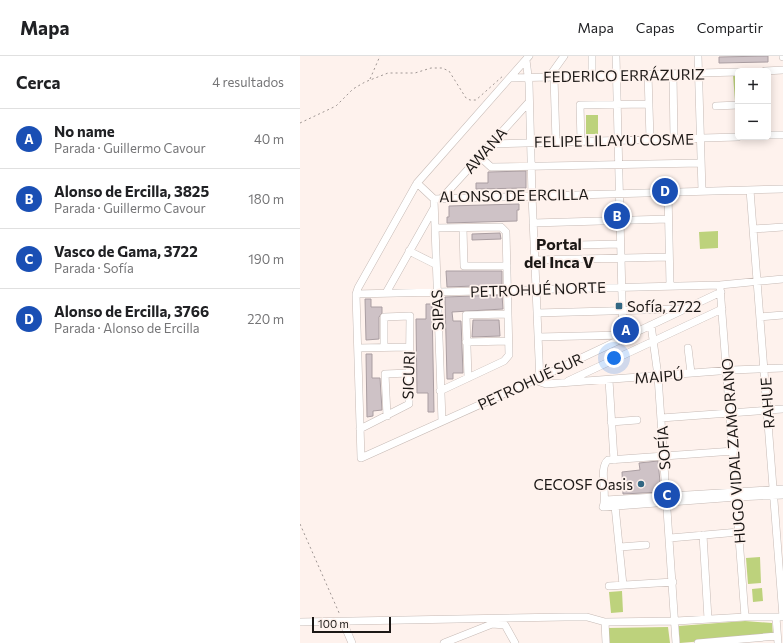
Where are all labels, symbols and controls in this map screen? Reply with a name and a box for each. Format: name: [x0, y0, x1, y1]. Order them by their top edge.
text: Mapa: [20, 16, 69, 39]
text: Mapa: [578, 19, 614, 36]
text: Capas: [636, 19, 675, 36]
text: Compartir: [697, 19, 763, 36]
street label: FEDERICO ERRÁZURIZ: [543, 64, 705, 85]
map controls: [735, 68, 771, 140]
button: +: [735, 68, 771, 104]
text: Cerca: [16, 72, 61, 93]
text: 4 resultados: [212, 74, 284, 90]
button: −: [735, 104, 771, 140]
text: No name: [54, 122, 115, 140]
street label: AWANA: [460, 123, 510, 177]
street label: FELIPE LILAYU COSME: [534, 130, 694, 150]
text: A: [24, 131, 34, 147]
text: 40 m: [254, 131, 284, 147]
text: Parada · Guillermo Cavour: [54, 140, 206, 156]
pin: D: [652, 176, 678, 206]
text: Alonso de Ercilla, 3825: [54, 182, 209, 200]
street label: ALONSO DE ERCILLA: [439, 185, 589, 205]
text: B: [25, 191, 33, 207]
text: 180 m: [248, 191, 284, 207]
text: Parada · Guillermo Cavour: [54, 200, 206, 216]
pin: B: [604, 201, 630, 231]
district label: Portal del Inca V: [524, 234, 594, 271]
text: Vasco de Gama, 3722: [54, 242, 198, 260]
text: C: [25, 251, 33, 267]
text: 190 m: [248, 251, 284, 267]
text: Parada · Sofía: [54, 260, 134, 276]
street label: PETROHUÉ NORTE: [470, 277, 606, 300]
street label: SIPAS: [427, 289, 447, 331]
place label: Sofía, 2722: [627, 297, 701, 315]
marker: Sofía, 2722: [614, 301, 624, 311]
text: Alonso de Ercilla, 3766: [54, 302, 209, 320]
text: D: [24, 311, 34, 327]
text: 220 m: [247, 311, 284, 327]
pin: A: [613, 315, 639, 345]
text: Parada · Alonso de Ercilla: [54, 320, 200, 336]
street label: PETROHUÉ SUR: [474, 348, 585, 413]
your location: [604, 348, 624, 368]
street label: SICURI: [398, 350, 418, 400]
street label: HUGO VIDAL ZAMORANO: [718, 358, 748, 544]
street label: MAIPÚ: [634, 364, 684, 387]
street label: RAHUE: [756, 377, 778, 429]
street label: SOFÍA: [651, 425, 674, 471]
place label: CECOSF Oasis: [533, 475, 633, 493]
marker: CECOSF Oasis: [636, 479, 646, 489]
pin: C: [654, 480, 680, 510]
scale bar: [312, 615, 391, 634]
text: 100 m: [318, 617, 349, 630]

